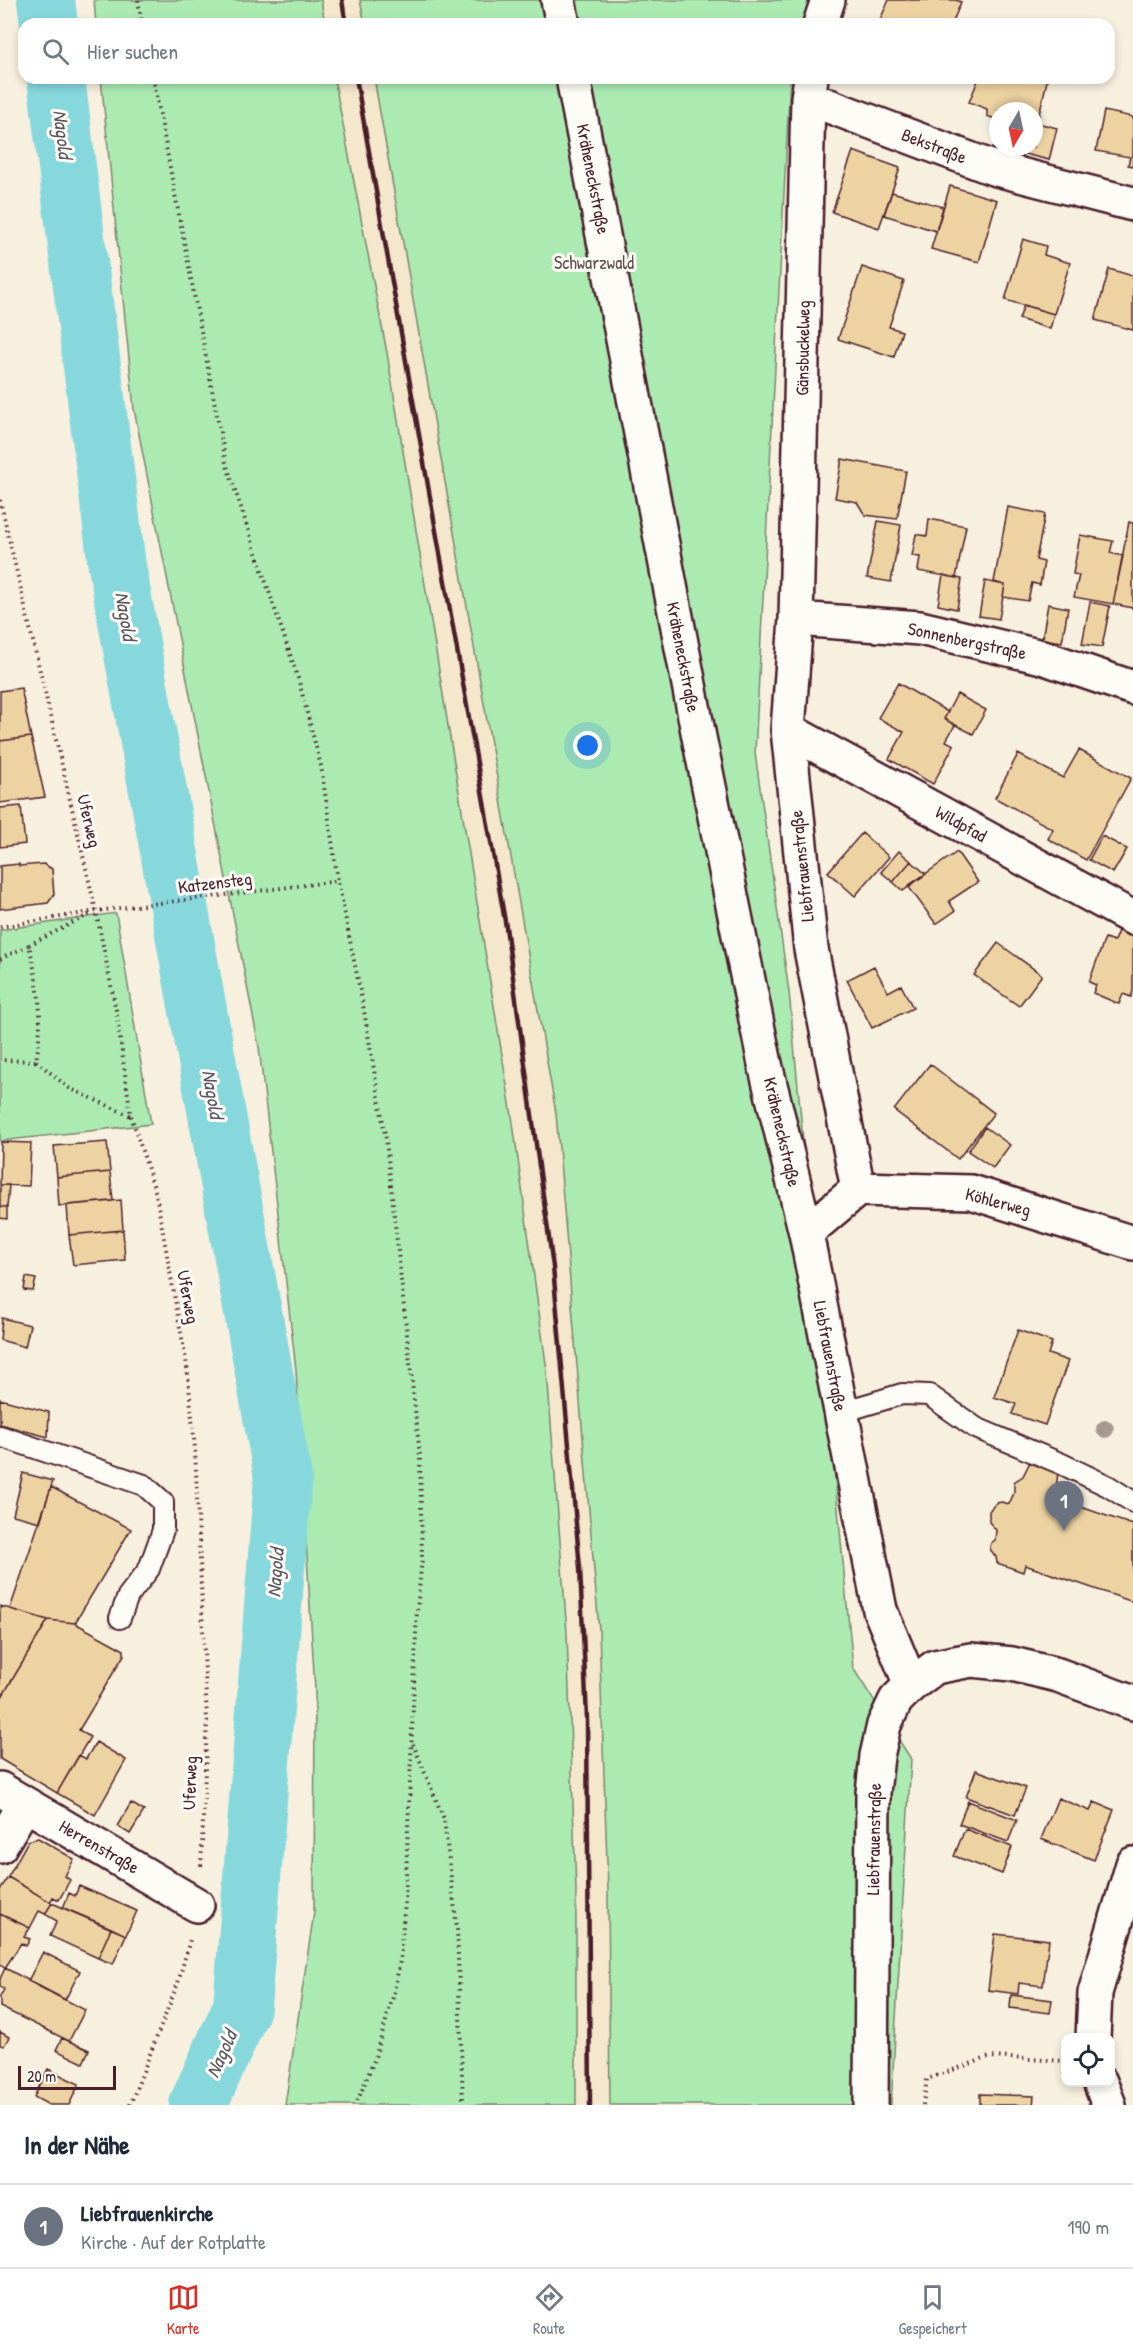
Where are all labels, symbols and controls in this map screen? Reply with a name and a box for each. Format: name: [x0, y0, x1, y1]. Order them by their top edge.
search box: [18, 18, 1115, 84]
icon: search: [39, 35, 72, 68]
text: Hier suchen: [87, 36, 178, 66]
north arrow: [989, 102, 1043, 156]
water label: Nagold: [46, 108, 80, 163]
street label: Kräheneckstraße: [571, 122, 616, 236]
street label: Bekstraße: [898, 122, 970, 169]
park label: Schwarzwald: [554, 250, 634, 275]
street label: Gänsbuckelweg: [789, 300, 816, 396]
water label: Nagold: [108, 590, 145, 645]
street label: Kräheneckstraße: [661, 600, 706, 714]
street label: Sonnenbergstraße: [906, 616, 1029, 665]
your location: [573, 731, 602, 760]
street label: Uferweg: [71, 792, 108, 850]
street label: Wildpfad: [931, 799, 991, 848]
street label: Liebfrauenstraße: [783, 809, 820, 923]
street label: Katzensteg: [177, 866, 253, 899]
water label: Nagold: [195, 1068, 232, 1123]
street label: Kräheneckstraße: [758, 1075, 807, 1189]
street label: Köhlerweg: [963, 1181, 1034, 1222]
street label: Uferweg: [171, 1268, 206, 1326]
street label: Liebfrauenstraße: [808, 1299, 853, 1413]
pin: 1: [1044, 1482, 1084, 1531]
water label: Nagold: [259, 1545, 291, 1598]
street label: Uferweg: [176, 1756, 203, 1810]
street label: Liebfrauenstraße: [860, 1783, 887, 1895]
street label: Herrenstraße: [55, 1814, 144, 1880]
water label: Nagold: [198, 2023, 245, 2082]
map controls: [1061, 2033, 1115, 2087]
button: locate: [1061, 2033, 1115, 2087]
scale bar: [18, 2063, 116, 2090]
text: 20 m: [27, 2065, 56, 2087]
text: In der Nähe: [24, 2127, 130, 2162]
text: Liebfrauenkirche: [81, 2198, 214, 2228]
text: 1: [40, 2213, 47, 2240]
text: 190 m: [1067, 2213, 1109, 2240]
text: Kirche · Auf der Rotplatte: [81, 2228, 266, 2255]
tab: Karte: [167, 2281, 200, 2339]
tab: Route: [533, 2281, 566, 2339]
tab: Gespeichert: [899, 2281, 966, 2339]

